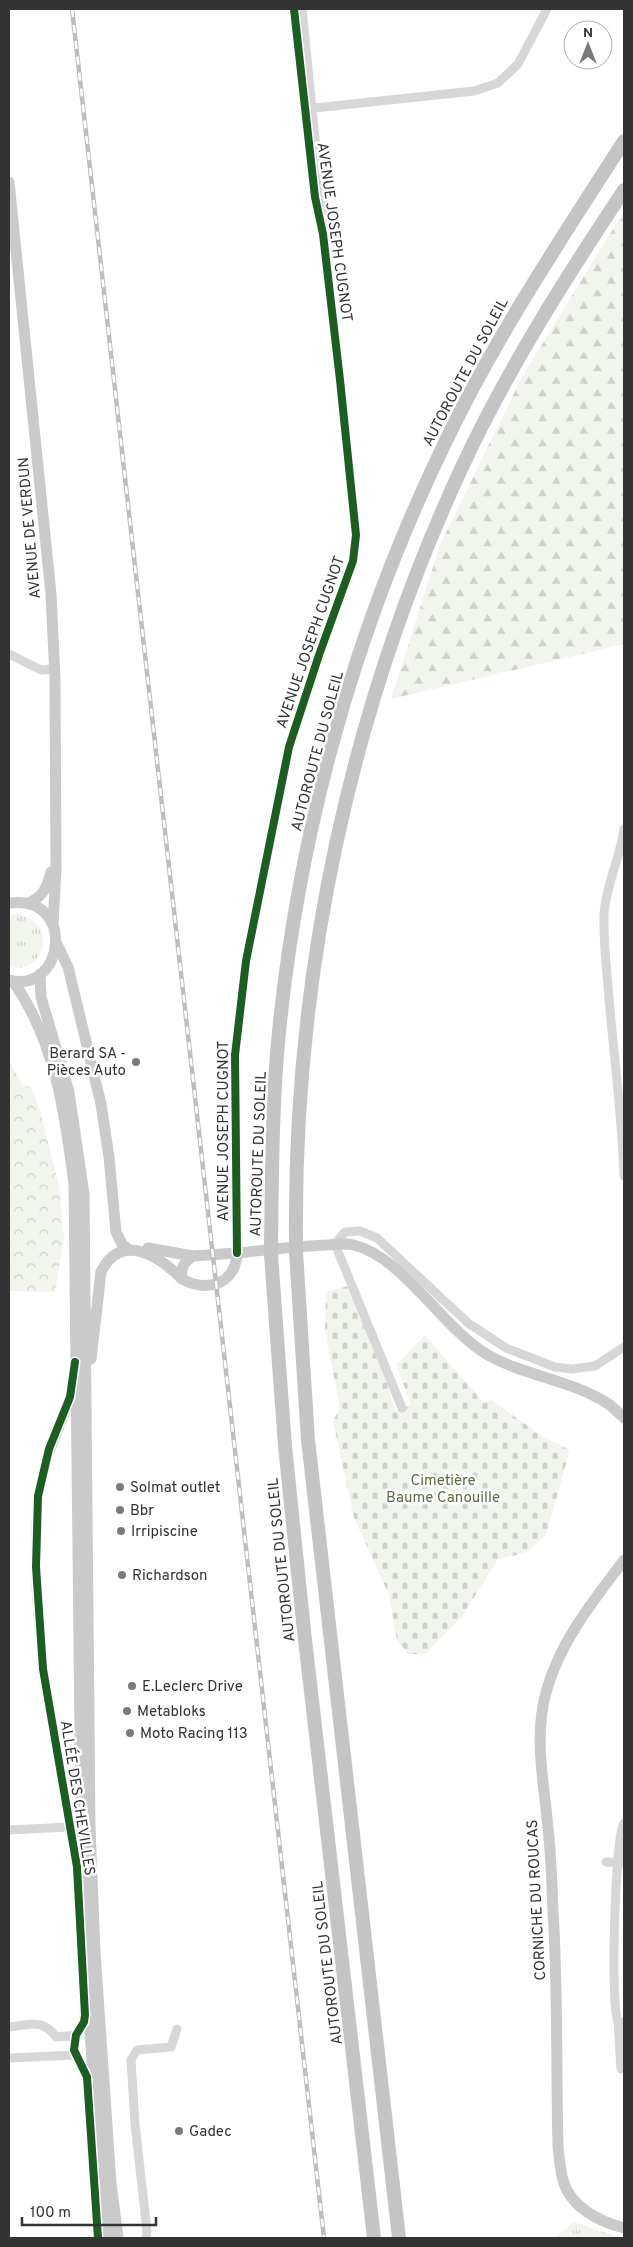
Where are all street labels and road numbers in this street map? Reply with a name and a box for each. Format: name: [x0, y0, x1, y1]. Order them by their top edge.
street label: AVENUE JOSEPH CUGNOT: [312, 141, 356, 323]
street label: AUTOROUTE DU SOLEIL: [419, 295, 513, 450]
street label: AVENUE DE VERDUN: [15, 456, 46, 600]
street label: AVENUE JOSEPH CUGNOT: [273, 554, 350, 731]
street label: AUTOROUTE DU SOLEIL: [288, 669, 349, 834]
street label: AVENUE JOSEPH CUGNOT: [215, 1040, 234, 1222]
street label: AUTOROUTE DU SOLEIL: [247, 1071, 272, 1237]
street label: AUTOROUTE DU SOLEIL: [264, 1477, 301, 1643]
street label: ALLÉE DES CHEVILLES: [55, 1719, 99, 1877]
street label: CORNICHE DU ROUCAS: [524, 1819, 551, 1981]
street label: AUTOROUTE DU SOLEIL: [309, 1880, 348, 2046]

